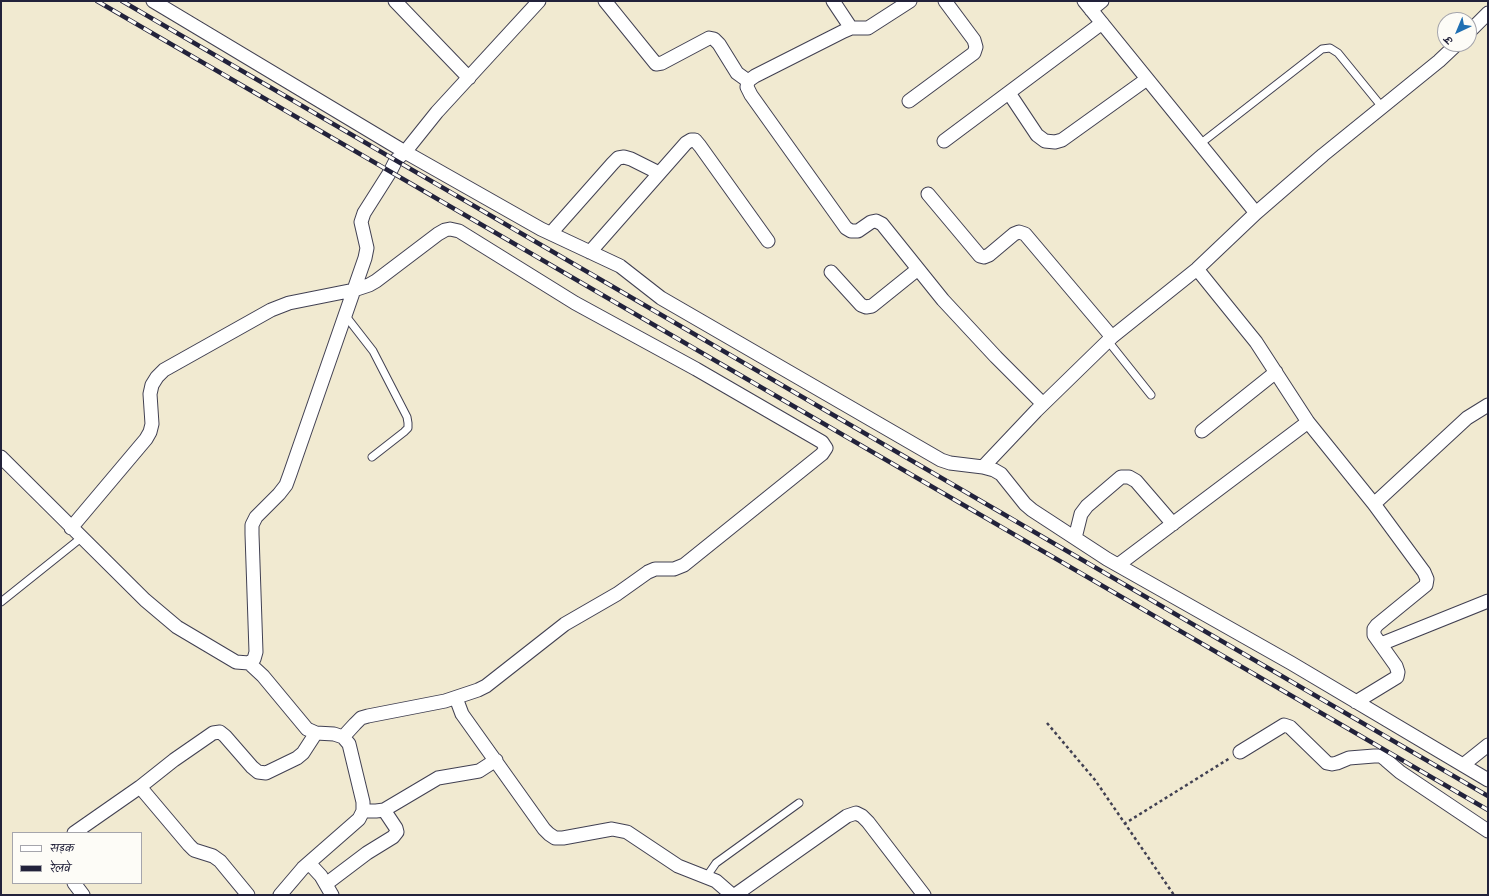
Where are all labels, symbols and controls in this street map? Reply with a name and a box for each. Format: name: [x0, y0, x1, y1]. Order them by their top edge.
north arrow: [1437, 12, 1477, 52]
text: उ: [1441, 31, 1458, 49]
legend: [12, 832, 142, 884]
text: सड़क: [50, 839, 74, 858]
text: रेलवे: [50, 859, 70, 878]

